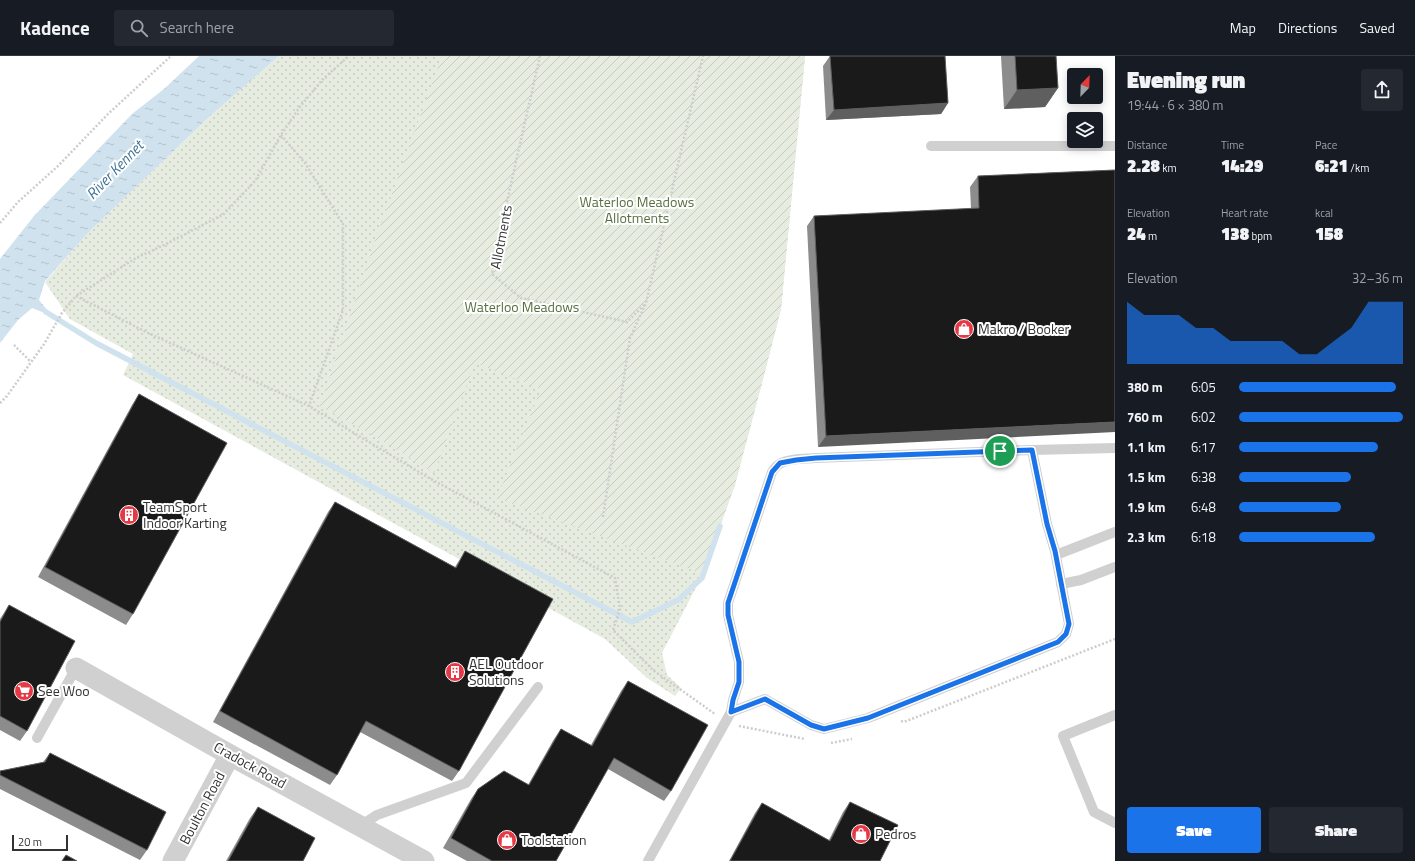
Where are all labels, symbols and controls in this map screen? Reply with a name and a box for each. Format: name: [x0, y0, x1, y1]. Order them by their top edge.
search box: [114, 10, 394, 46]
text: Kadence: [20, 13, 90, 42]
text: Search here: [160, 16, 234, 39]
icon: search: [128, 17, 150, 39]
text: Map: [1230, 17, 1256, 38]
text: Directions: [1278, 17, 1337, 38]
text: Saved: [1359, 17, 1395, 38]
text: Evening run: [1127, 63, 1245, 97]
north arrow: [1067, 68, 1103, 104]
map controls: [1067, 68, 1103, 148]
button: share: [1361, 69, 1403, 111]
text: 19:44 · 6 × 380 m: [1127, 95, 1223, 115]
button: layers: [1067, 112, 1103, 148]
water label: River Kennet: [81, 133, 150, 204]
text: Distance: [1127, 137, 1167, 153]
text: Time: [1221, 137, 1244, 153]
text: Pace: [1315, 137, 1337, 153]
text: 2.28: [1127, 153, 1160, 179]
text: 14:29: [1221, 153, 1263, 179]
text: 6:21: [1315, 153, 1348, 179]
text: km: [1160, 160, 1177, 176]
text: /km: [1348, 160, 1369, 176]
park label: Waterloo Meadows Allotments: [580, 191, 694, 228]
street label: Allotments: [484, 203, 517, 271]
text: Elevation: [1127, 205, 1170, 221]
text: Heart rate: [1221, 205, 1268, 221]
text: kcal: [1315, 205, 1333, 221]
text: 24: [1127, 221, 1146, 247]
text: 138: [1221, 221, 1249, 247]
text: 158: [1315, 221, 1343, 247]
text: m: [1146, 228, 1157, 244]
text: bpm: [1249, 228, 1272, 244]
text: Elevation: [1127, 268, 1178, 288]
text: 32–36 m: [1352, 268, 1403, 288]
park label: Waterloo Meadows: [465, 296, 579, 317]
shop icon: Makro / Booker: [953, 318, 975, 340]
place label: Makro / Booker: [978, 318, 1070, 339]
text: 380 m: [1127, 377, 1163, 397]
text: 6:05: [1191, 377, 1216, 397]
text: 760 m: [1127, 407, 1163, 427]
text: 6:02: [1191, 407, 1216, 427]
pin: [983, 434, 1017, 468]
text: 1.1 km: [1127, 437, 1165, 457]
text: 6:17: [1191, 437, 1216, 457]
icon: arrive: [989, 440, 1011, 462]
text: 1.5 km: [1127, 467, 1165, 487]
text: 6:38: [1191, 467, 1216, 487]
place label: TeamSport Indoor Karting: [143, 496, 227, 533]
text: 1.9 km: [1127, 497, 1165, 517]
text: 6:48: [1191, 497, 1216, 517]
building icon: TeamSport Indoor Karting: [118, 504, 140, 526]
text: 2.3 km: [1127, 527, 1165, 547]
text: 6:18: [1191, 527, 1216, 547]
place label: AEL Outdoor Solutions: [469, 653, 544, 690]
building icon: AEL Outdoor Solutions: [444, 661, 466, 683]
supermarket icon: See Woo: [13, 680, 35, 702]
place label: See Woo: [38, 680, 90, 701]
street label: Cradock Road: [210, 736, 291, 793]
street label: Boulton Road: [174, 768, 230, 848]
button: Save: [1127, 807, 1261, 853]
button: Share: [1269, 807, 1403, 853]
shop icon: Pedros: [850, 823, 872, 845]
place label: Pedros: [875, 823, 916, 844]
shop icon: Toolstation: [496, 829, 518, 851]
place label: Toolstation: [521, 829, 586, 850]
scale bar: [12, 833, 68, 852]
text: 20 m: [18, 834, 42, 850]

